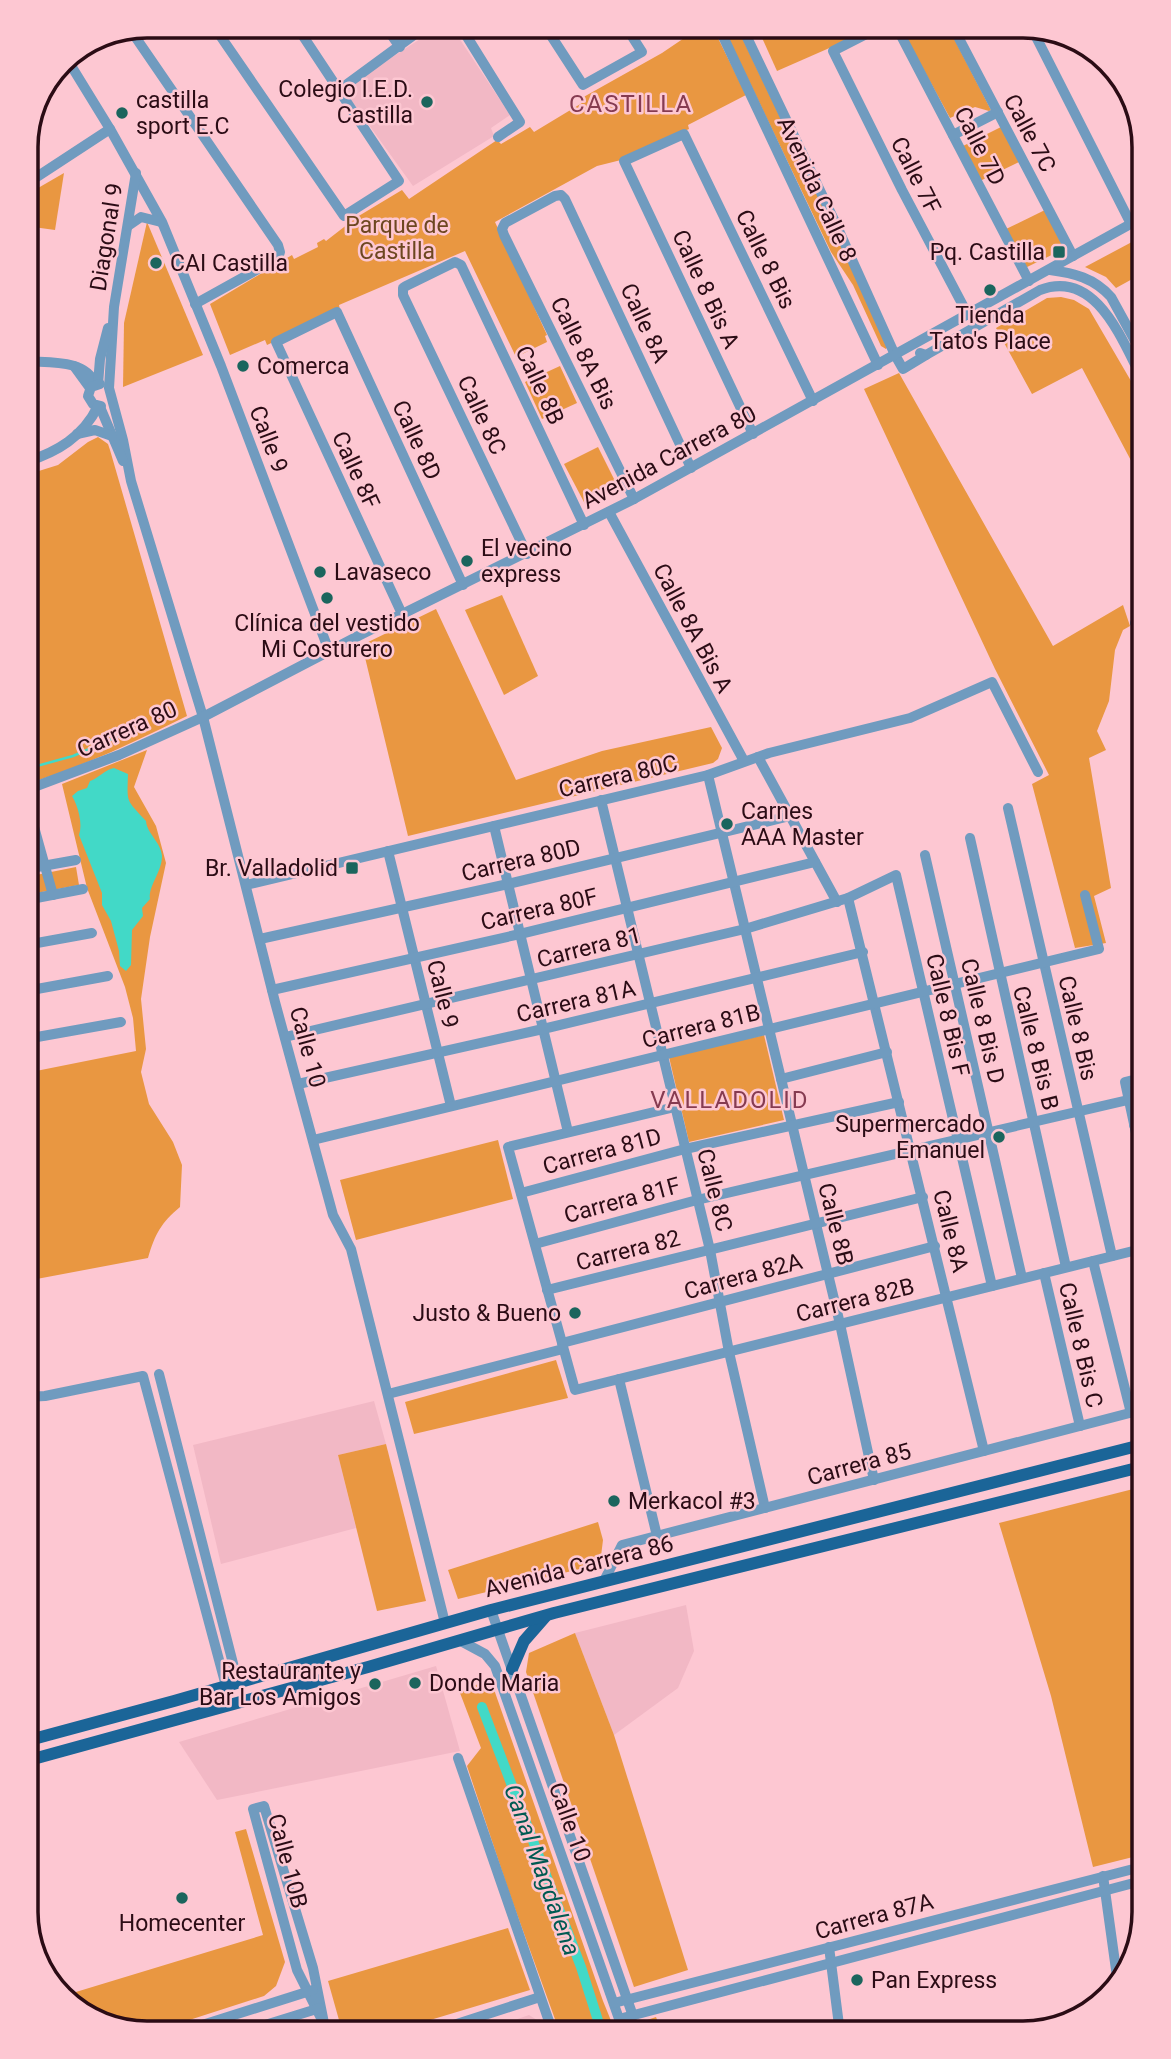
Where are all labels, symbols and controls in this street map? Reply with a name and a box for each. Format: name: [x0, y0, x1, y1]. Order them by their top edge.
place label: Colegio I.E.D. Castilla: [278, 76, 413, 129]
place label: castilla sport E.C: [136, 87, 230, 140]
district label: CASTILLA: [569, 90, 693, 118]
street label: Calle 7C: [998, 90, 1061, 177]
marker: Colegio I.E.D. Castilla: [419, 94, 435, 110]
street label: Calle 7D: [948, 102, 1011, 190]
marker: castilla sport E.C: [114, 105, 130, 121]
street label: Avenida Calle 8: [771, 113, 862, 266]
street label: Calle 7F: [885, 132, 946, 218]
street label: Diagonal 9: [85, 181, 128, 293]
street label: Calle 8 Bis: [730, 205, 801, 313]
park label: Parque de Castilla: [345, 212, 449, 265]
street label: Calle 8 Bis A: [666, 226, 745, 353]
place label: Pq. Castilla: [930, 239, 1045, 266]
marker: Pq. Castilla: [1051, 244, 1067, 260]
place label: CAI Castilla: [170, 250, 288, 277]
marker: CAI Castilla: [148, 255, 164, 271]
street label: Calle 8A: [614, 279, 675, 367]
marker: Tienda Tato's Place: [982, 282, 998, 298]
street label: Calle 8A Bis: [545, 292, 622, 414]
place label: Tienda Tato's Place: [929, 302, 1051, 355]
street label: Calle 8B: [510, 342, 569, 429]
place label: Comerca: [257, 353, 350, 380]
marker: Comerca: [235, 358, 251, 374]
street label: Calle 8C: [451, 371, 512, 459]
street label: Calle 8D: [386, 396, 447, 484]
street label: Avenida Carrera 80: [577, 400, 761, 515]
street label: Calle 9: [243, 402, 294, 476]
street label: Calle 8F: [326, 427, 385, 513]
place label: El vecino express: [481, 535, 572, 588]
marker: El vecino express: [459, 553, 475, 569]
place label: Lavaseco: [334, 559, 431, 586]
street label: Calle 8A Bis A: [647, 559, 738, 698]
marker: Lavaseco: [312, 564, 328, 580]
marker: Clínica del vestido Mi Costurero: [319, 590, 335, 606]
place label: Clínica del vestido Mi Costurero: [234, 610, 420, 663]
street label: Carrera 80: [73, 695, 181, 763]
street label: Carrera 80C: [556, 750, 680, 803]
place label: Carnes AAA Master: [741, 798, 864, 851]
marker: Carnes AAA Master: [719, 816, 735, 832]
street label: Carrera 80D: [459, 834, 583, 887]
place label: Br. Valladolid: [205, 855, 338, 882]
marker: Br. Valladolid: [344, 860, 360, 876]
street label: Carrera 80F: [478, 883, 600, 936]
street label: Carrera 81: [534, 922, 644, 973]
street label: Calle 8 Bis F: [920, 951, 975, 1080]
street label: Calle 8 Bis D: [955, 956, 1010, 1086]
street label: Calle 9: [421, 957, 464, 1031]
street label: Calle 8 Bis: [1052, 973, 1103, 1083]
street label: Carrera 81A: [514, 975, 638, 1028]
street label: Calle 8 Bis B: [1007, 983, 1064, 1113]
street label: Carrera 81B: [639, 999, 763, 1054]
street label: Calle 10: [284, 1004, 331, 1090]
district label: VALLADOLID: [650, 1086, 810, 1114]
place label: Supermercado Emanuel: [835, 1111, 985, 1164]
street label: Carrera 81D: [540, 1123, 664, 1180]
marker: Supermercado Emanuel: [991, 1129, 1007, 1145]
street label: Calle 8C: [691, 1146, 738, 1234]
street label: Carrera 81F: [561, 1172, 683, 1229]
street label: Calle 8B: [812, 1180, 859, 1268]
street label: Calle 8A: [927, 1187, 974, 1275]
street label: Carrera 82: [573, 1224, 683, 1276]
street label: Carrera 82A: [681, 1248, 805, 1305]
street label: Carrera 82B: [793, 1273, 917, 1328]
street label: Calle 8 Bis C: [1053, 1280, 1108, 1410]
place label: Justo & Bueno: [413, 1300, 561, 1327]
marker: Justo & Bueno: [567, 1305, 583, 1321]
street label: Carrera 85: [804, 1438, 914, 1491]
place label: Merkacol #3: [628, 1488, 756, 1515]
marker: Merkacol #3: [606, 1493, 622, 1509]
street label: Avenida Carrera 86: [482, 1530, 676, 1603]
place label: Restaurante y Bar Los Amigos: [199, 1658, 361, 1711]
place label: Donde Maria: [429, 1670, 559, 1697]
marker: Donde Maria: [407, 1675, 423, 1691]
marker: Restaurante y Bar Los Amigos: [367, 1676, 383, 1692]
street label: Calle 10: [543, 1779, 596, 1866]
water label: Canal Magdalena: [498, 1781, 586, 1959]
street label: Calle 10B: [262, 1811, 313, 1911]
street label: Carrera 87A: [812, 1888, 936, 1945]
marker: Homecenter: [174, 1890, 190, 1906]
place label: Homecenter: [119, 1910, 245, 1937]
place label: Pan Express: [871, 1967, 997, 1994]
marker: Pan Express: [849, 1972, 865, 1988]

